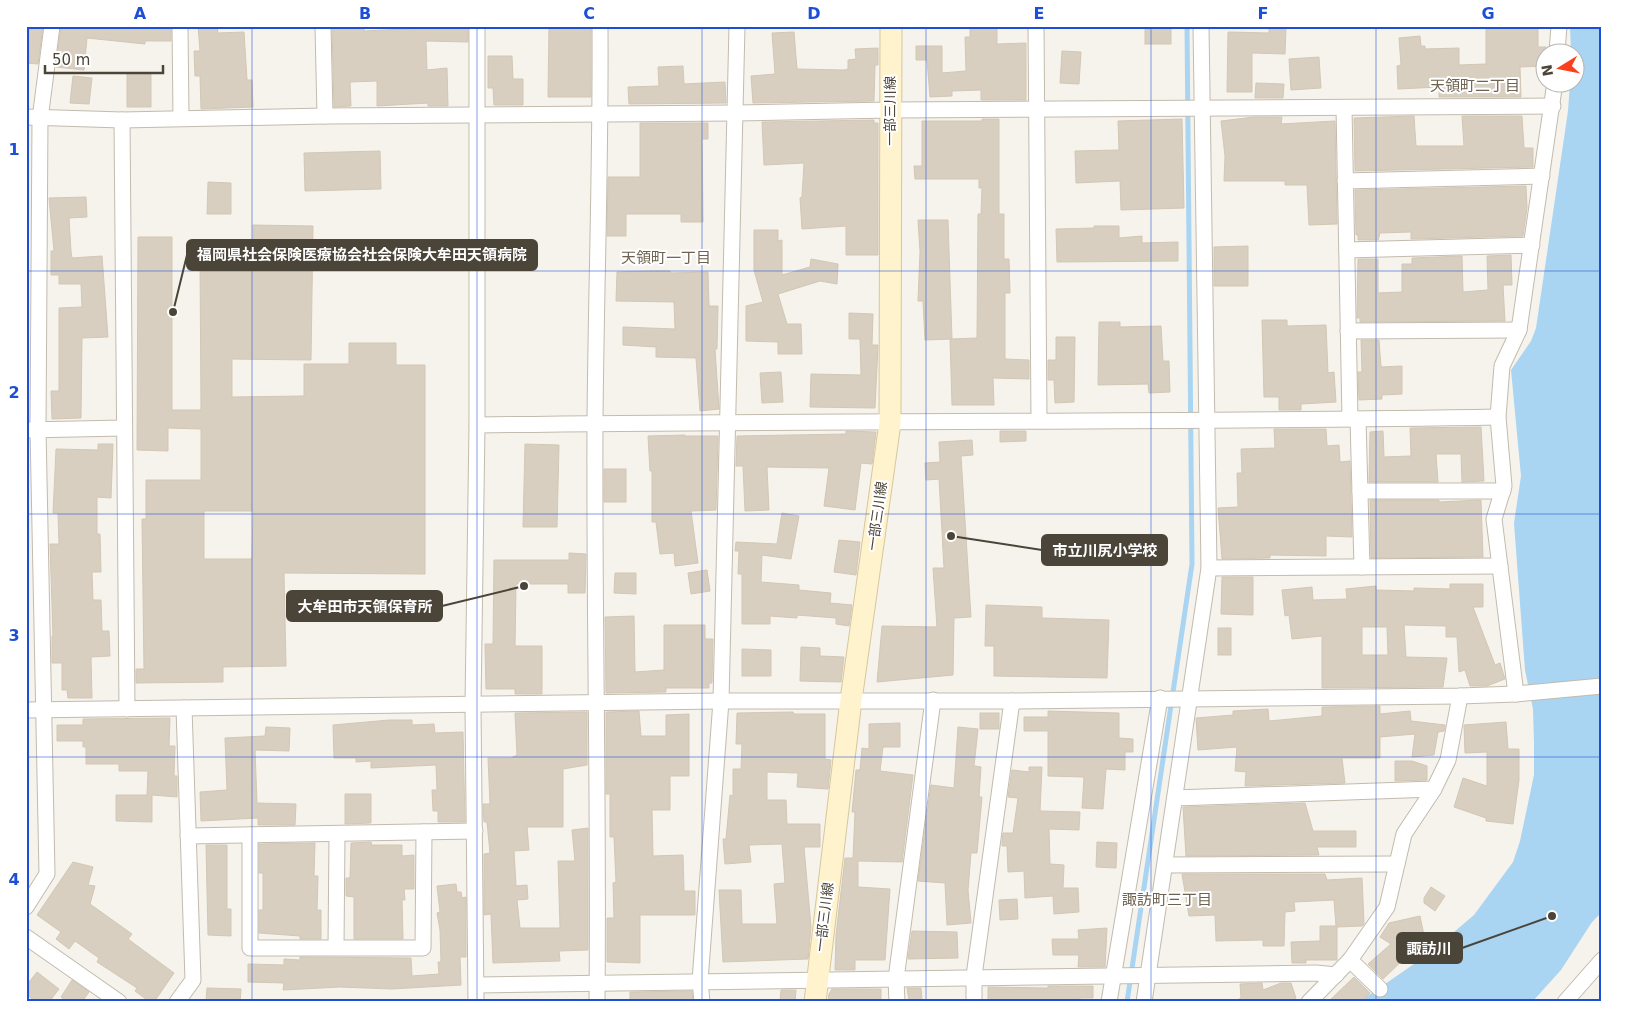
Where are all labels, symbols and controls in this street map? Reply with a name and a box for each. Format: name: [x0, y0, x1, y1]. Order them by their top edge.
text: A: [134, 4, 147, 23]
text: B: [359, 4, 371, 23]
text: C: [583, 4, 595, 23]
text: D: [807, 4, 821, 23]
text: E: [1034, 4, 1044, 23]
text: F: [1258, 4, 1268, 23]
text: G: [1481, 4, 1495, 23]
scale bar: [45, 42, 162, 74]
north arrow: [1536, 42, 1586, 92]
text: 50 m: [52, 51, 90, 69]
text: N: [1538, 63, 1556, 77]
street label: 一部三川線: [882, 76, 898, 146]
district label: 天領町二丁目: [1430, 77, 1520, 95]
text: 1: [8, 140, 20, 159]
callout: 福岡県社会保険医療協会社会保険大牟田天領病院: [187, 240, 537, 270]
text: 福岡県社会保険医療協会社会保険大牟田天領病院: [196, 246, 527, 264]
district label: 天領町一丁目: [621, 249, 711, 267]
text: 2: [8, 383, 20, 402]
street label: 一部三川線: [864, 480, 890, 552]
callout: 市立川尻小学校: [1042, 535, 1167, 565]
text: 市立川尻小学校: [1052, 542, 1158, 560]
callout: 大牟田市天領保育所: [287, 591, 442, 621]
text: 大牟田市天領保育所: [297, 598, 433, 616]
text: 3: [8, 626, 20, 645]
text: 4: [8, 870, 20, 889]
street label: 一部三川線: [812, 881, 836, 953]
district label: 諏訪町三丁目: [1122, 891, 1212, 909]
callout: 諏訪川: [1397, 933, 1462, 963]
text: 諏訪川: [1406, 940, 1452, 958]

